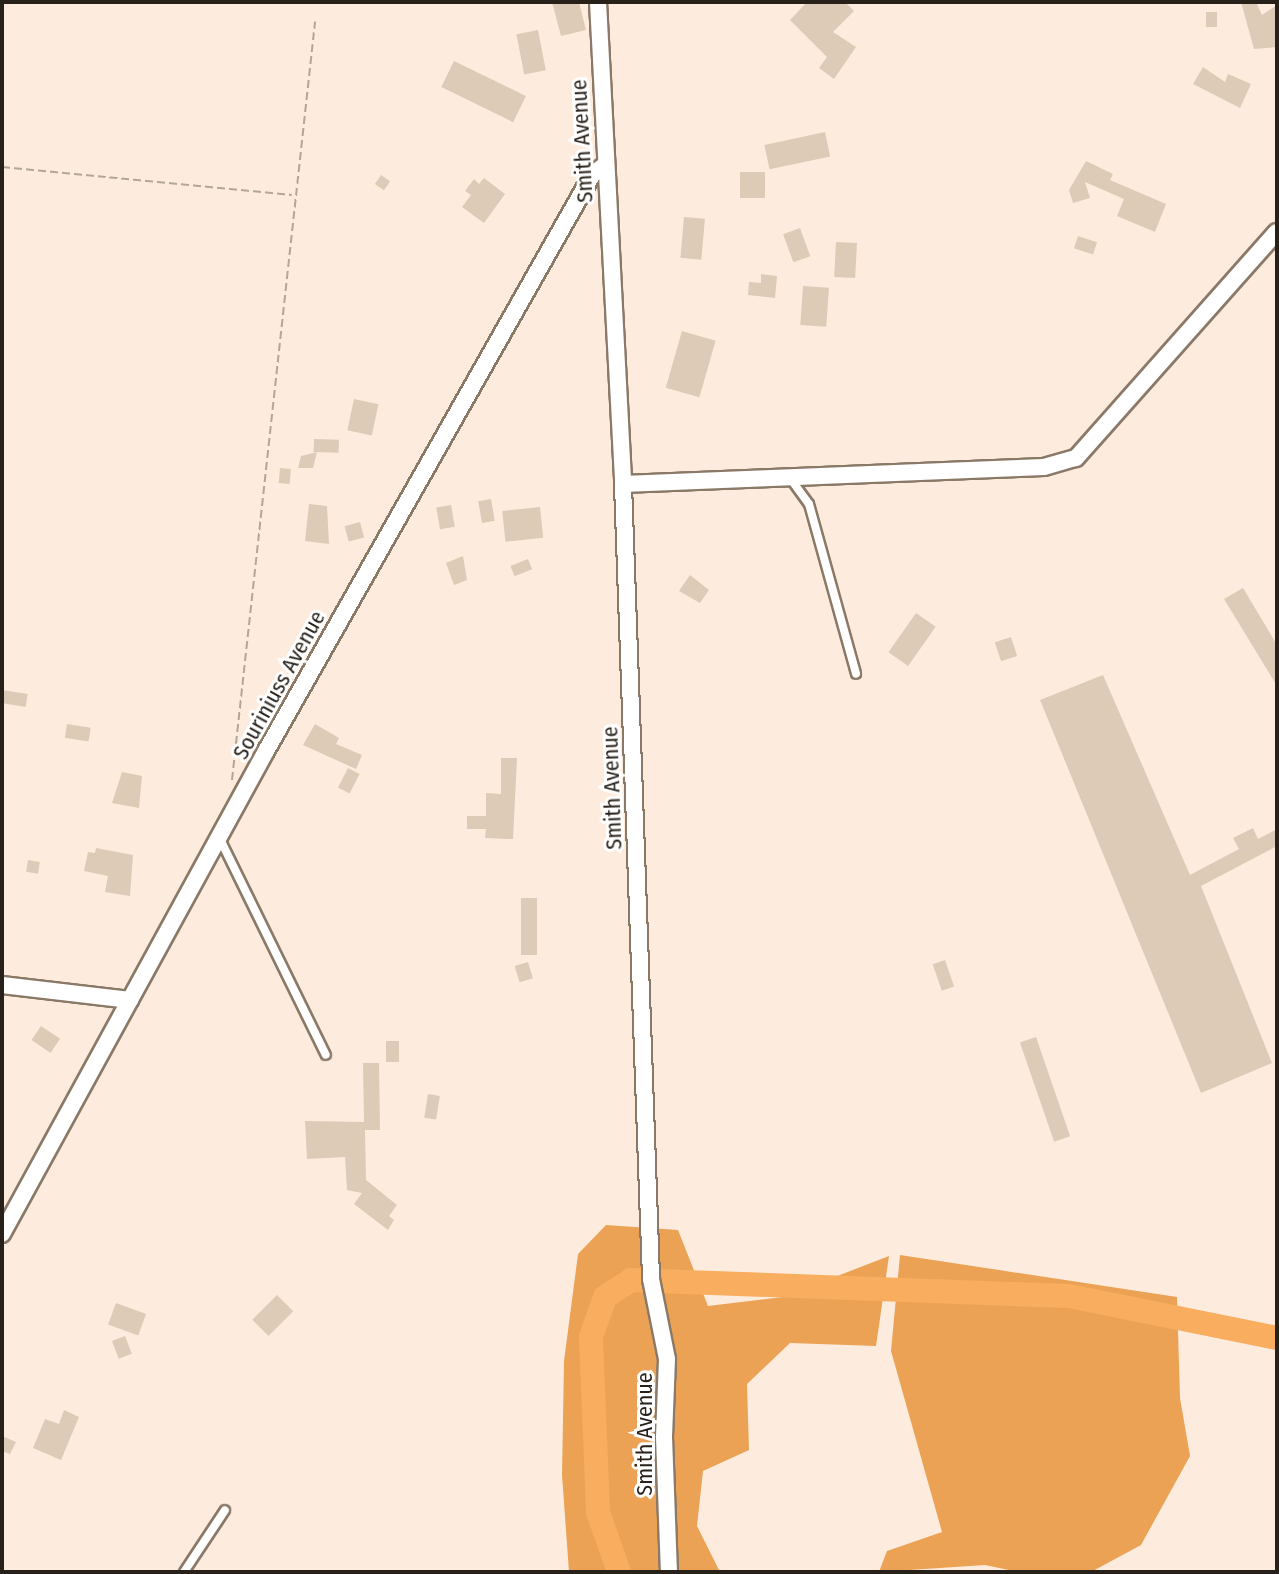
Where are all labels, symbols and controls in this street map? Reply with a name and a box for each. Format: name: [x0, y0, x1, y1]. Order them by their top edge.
street label: Smith Avenue: [566, 79, 598, 203]
street label: Souriniuss Avenue: [227, 606, 331, 764]
street label: Smith Avenue: [597, 726, 627, 850]
street label: Smith Avenue: [632, 1372, 658, 1496]

